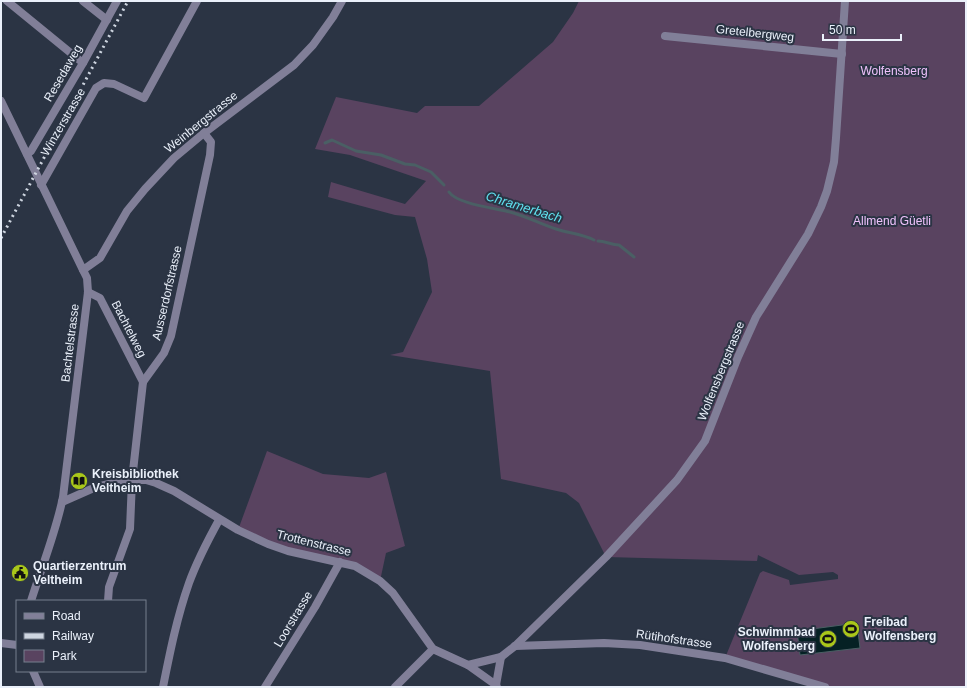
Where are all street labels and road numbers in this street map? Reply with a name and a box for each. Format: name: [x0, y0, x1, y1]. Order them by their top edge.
street label: Gretelbergweg: [715, 22, 795, 44]
street label: Resedaweg: [41, 42, 85, 104]
street label: Winzerstrasse: [38, 85, 88, 158]
street label: Weinbergstrasse: [162, 88, 241, 156]
street label: Ausserdorfstrasse: [149, 244, 185, 342]
street label: Bachtelweg: [109, 298, 149, 360]
street label: Bachtelstrasse: [58, 303, 82, 383]
street label: Wolfensbergstrasse: [695, 319, 747, 423]
street label: Trottenstrasse: [275, 527, 353, 559]
street label: Loorstrasse: [271, 588, 315, 649]
street label: Rütihofstrasse: [635, 627, 713, 651]

